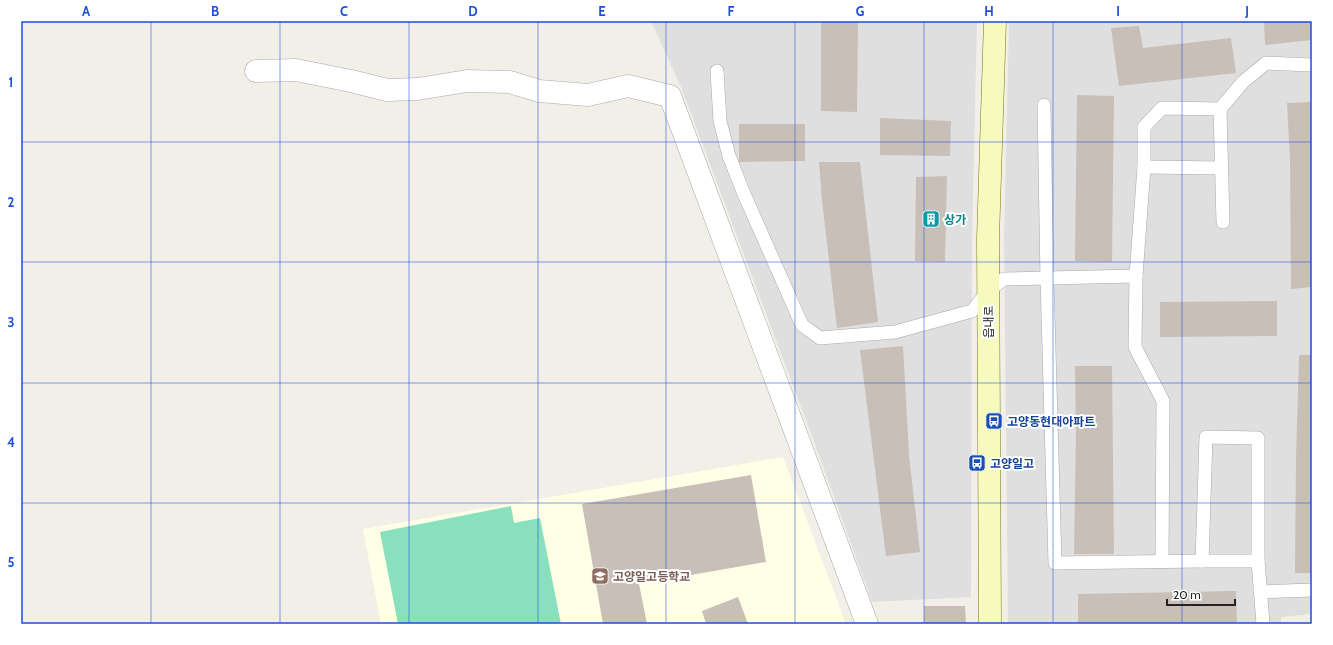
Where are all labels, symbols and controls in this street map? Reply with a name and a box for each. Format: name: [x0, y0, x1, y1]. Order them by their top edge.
text: A: [82, 3, 91, 19]
text: B: [211, 3, 219, 19]
text: C: [340, 3, 348, 19]
text: D: [468, 3, 478, 19]
text: E: [598, 3, 606, 19]
text: F: [728, 3, 735, 19]
text: G: [856, 3, 865, 19]
text: H: [984, 3, 994, 19]
text: I: [1116, 3, 1120, 19]
text: J: [1244, 3, 1249, 19]
text: 1: [9, 74, 13, 90]
text: 2: [8, 194, 15, 210]
building icon: 상가: [921, 209, 941, 229]
place label: 상가: [944, 212, 966, 227]
street label: 읍내로: [981, 305, 996, 339]
text: 3: [7, 314, 15, 330]
bus stop icon: 고양동현대아파트: [984, 411, 1004, 431]
place label: 고양동현대아파트: [1007, 414, 1095, 429]
text: 4: [7, 434, 15, 450]
bus stop icon: 고양일고: [967, 453, 987, 473]
place label: 고양일고: [990, 456, 1034, 471]
text: 5: [8, 554, 15, 570]
school or university icon: 고양일고등학교: [590, 566, 610, 586]
place label: 고양일고등학교: [613, 569, 690, 584]
scale bar: [1167, 581, 1235, 607]
text: 20 m: [1173, 587, 1201, 602]

